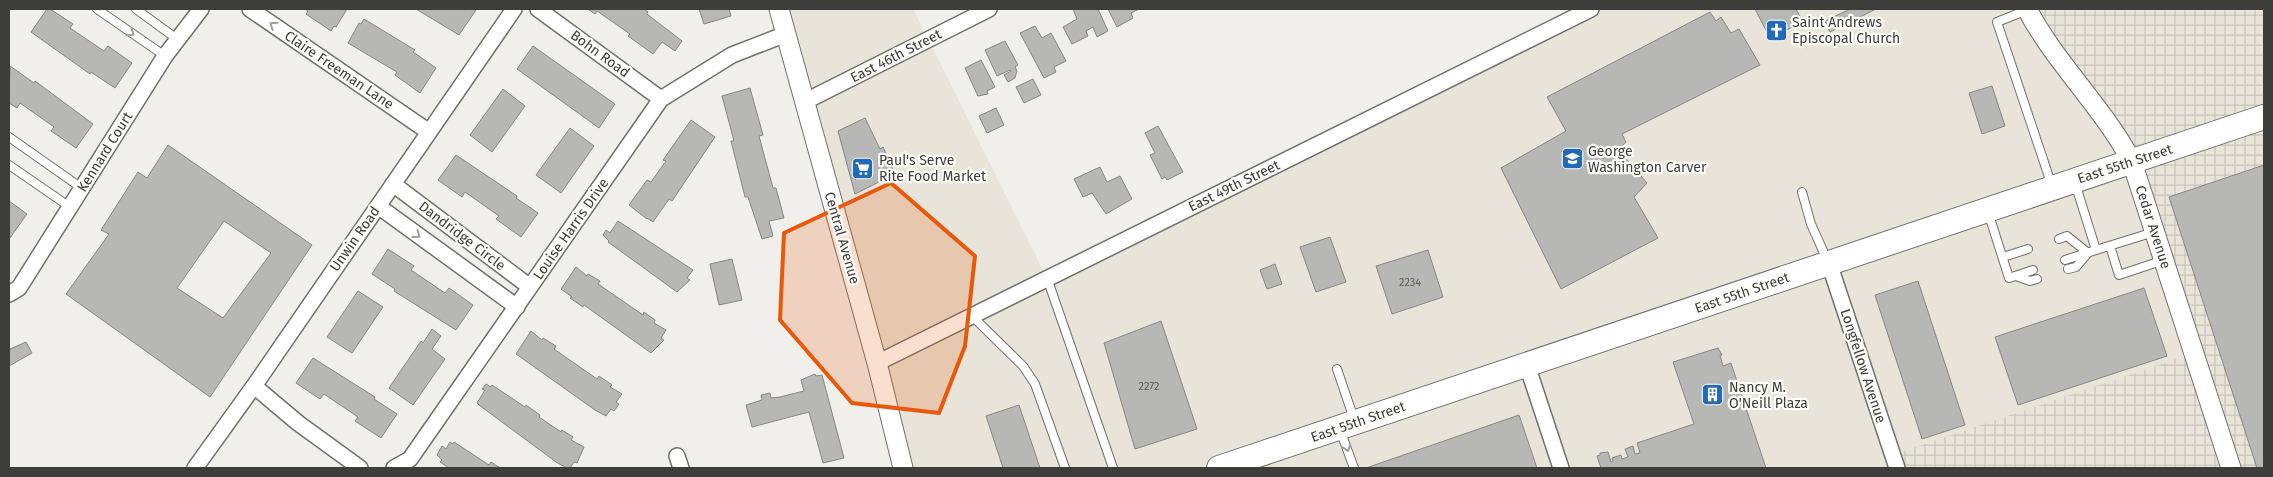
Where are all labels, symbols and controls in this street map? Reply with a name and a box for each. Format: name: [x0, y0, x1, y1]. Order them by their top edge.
place label: Saint Andrews Episcopal Church: [1792, 14, 1900, 47]
church icon: Saint Andrews Episcopal Church: [1764, 18, 1788, 42]
one-way arrow: [270, 22, 279, 31]
street label: East 46th Street: [848, 25, 945, 86]
one-way arrow: [125, 27, 135, 36]
street label: Claire Freeman Lane: [281, 27, 397, 113]
street label: Bohn Road: [567, 27, 633, 81]
street label: Kennard Court: [74, 108, 137, 195]
street label: East 55th Street: [2075, 140, 2176, 187]
place label: George Washington Carver: [1588, 143, 1707, 176]
school or university icon: George Washington Carver: [1560, 147, 1584, 171]
place label: Paul's Serve Rite Food Market: [879, 152, 987, 185]
supermarket icon: Paul's Serve Rite Food Market: [851, 156, 875, 180]
street label: East 49th Street: [1186, 156, 1283, 215]
street label: Louise Harris Drive: [530, 175, 612, 283]
street label: Cedar Avenue: [2132, 183, 2174, 271]
street label: Central Avenue: [821, 190, 863, 286]
street label: Dandridge Circle: [415, 198, 509, 274]
street label: Unwin Road: [326, 203, 384, 275]
one-way arrow: [411, 229, 421, 238]
street label: East 55th Street: [1692, 269, 1792, 317]
house number: 2234: [1399, 276, 1421, 289]
street label: Longfellow Avenue: [1837, 307, 1889, 425]
place label: Nancy M. O'Neill Plaza: [1729, 379, 1808, 412]
house number: 2272: [1139, 380, 1159, 393]
building icon: Nancy M. O'Neill Plaza: [1701, 383, 1725, 407]
street label: East 55th Street: [1308, 398, 1408, 446]
one-way arrow: [1341, 443, 1351, 452]

